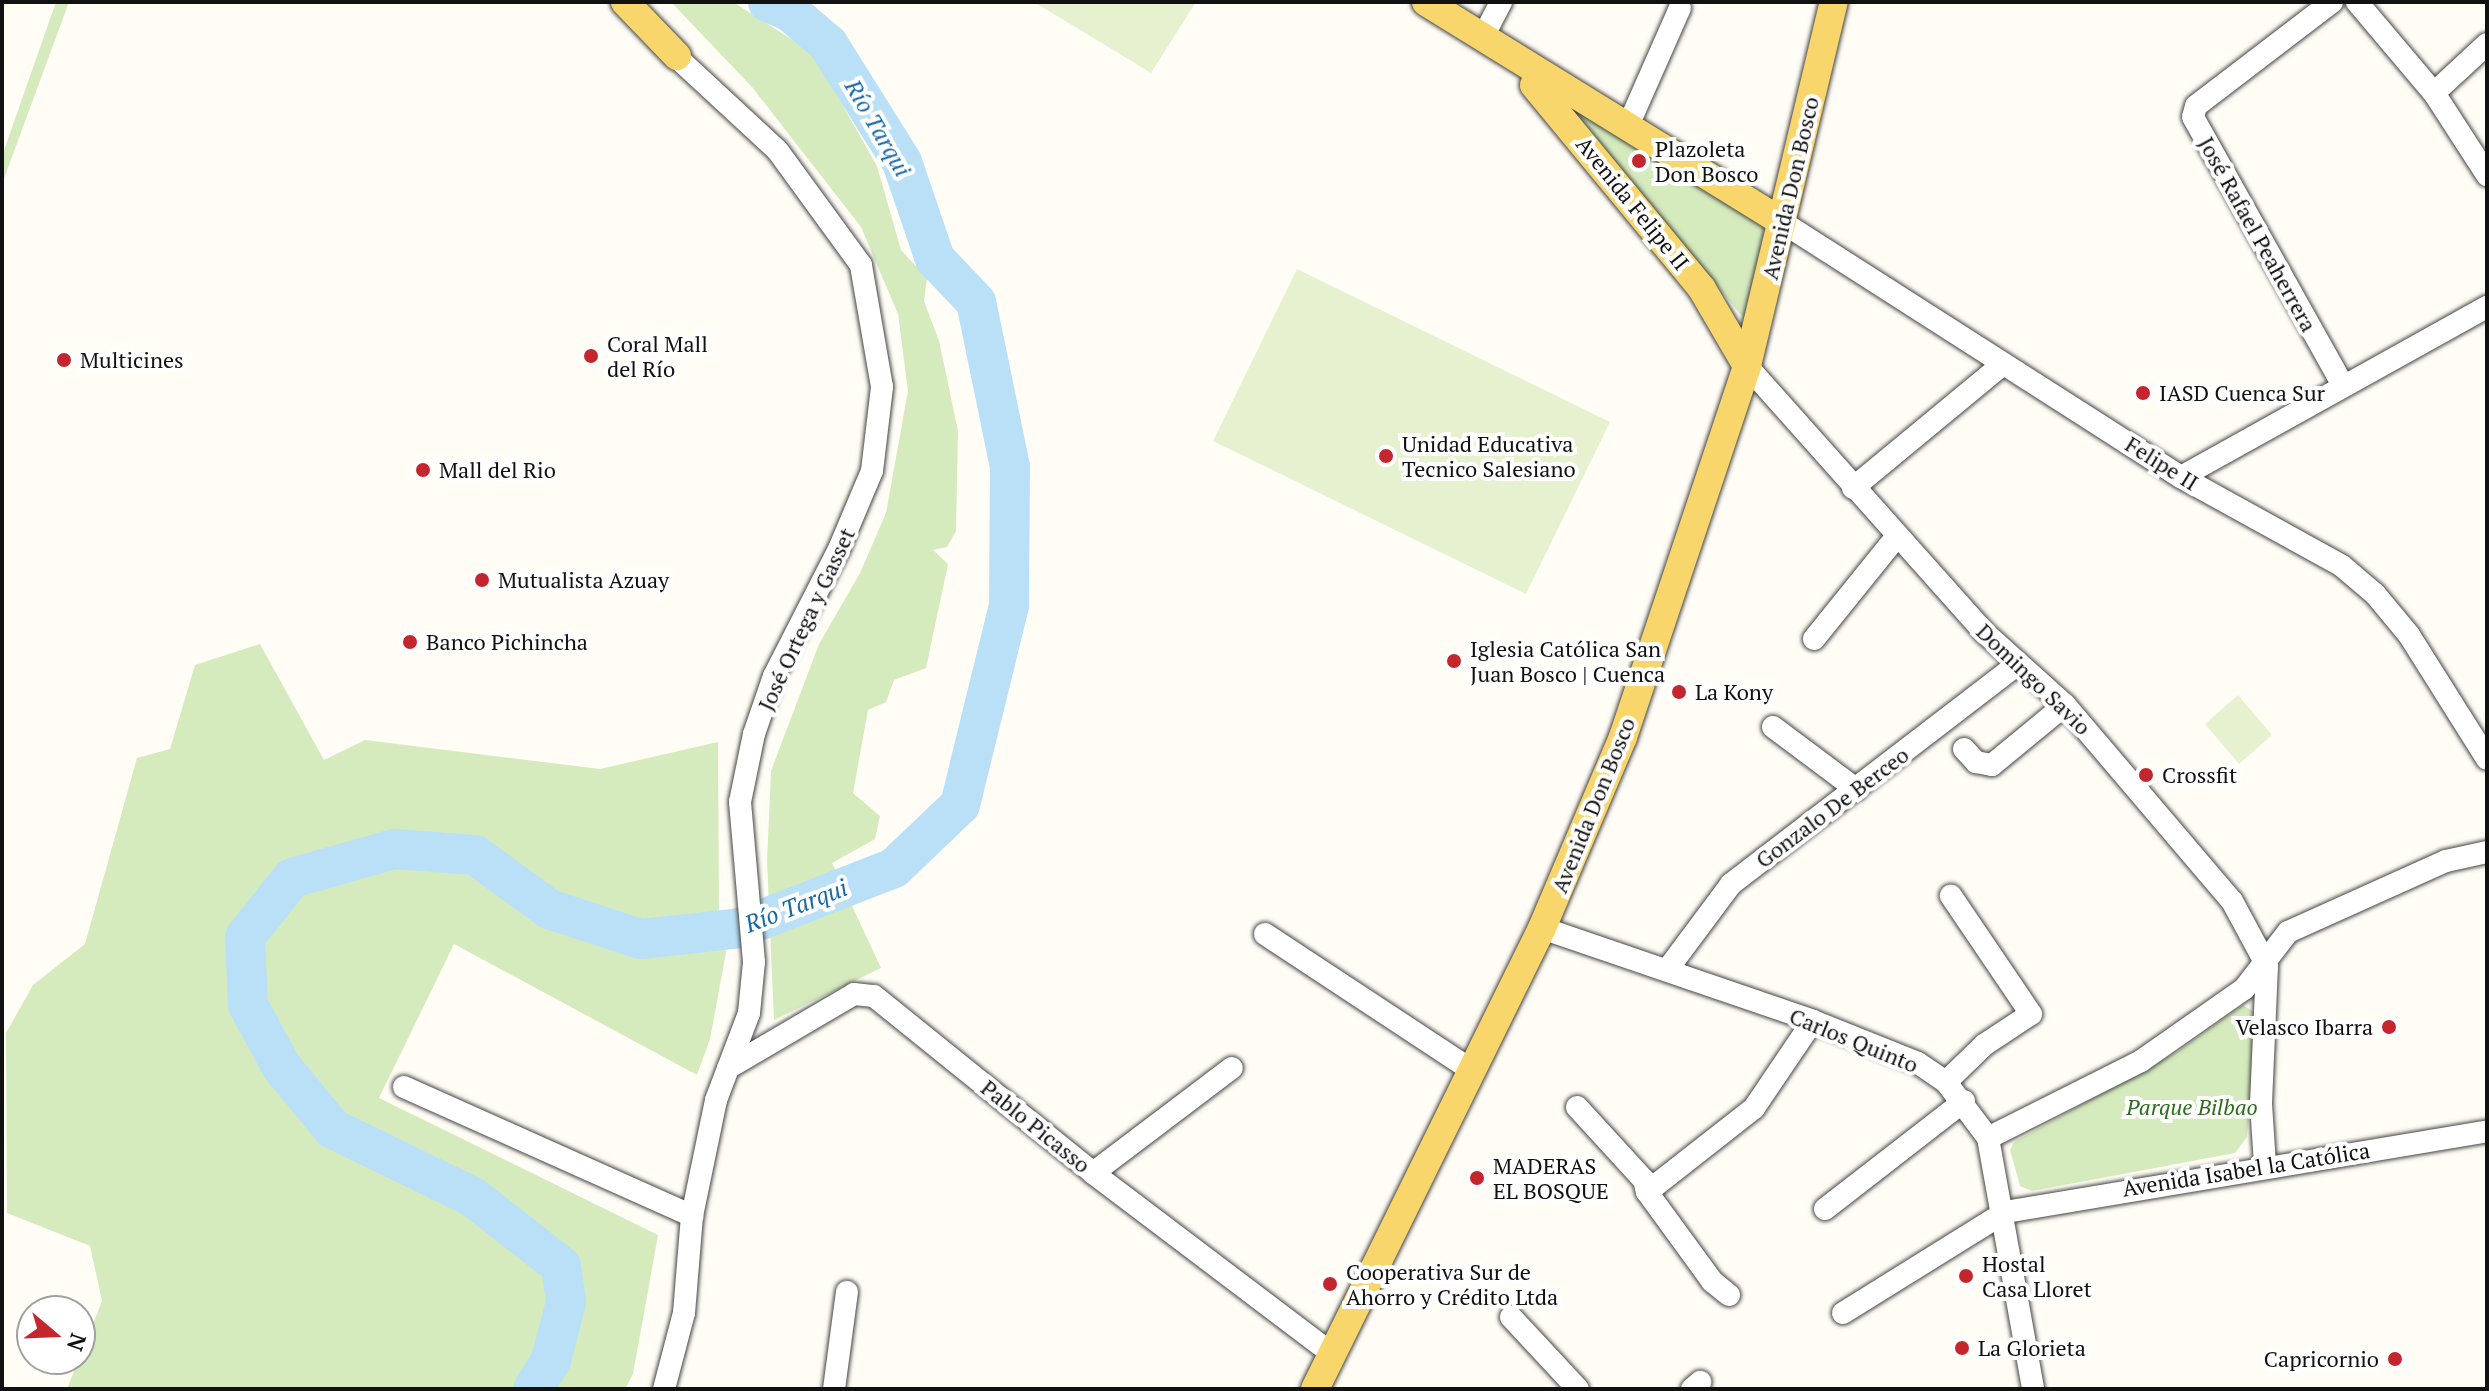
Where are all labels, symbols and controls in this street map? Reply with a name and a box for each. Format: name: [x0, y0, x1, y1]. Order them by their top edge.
water label: Río Tarqui: [839, 74, 917, 182]
street label: Avenida Don Bosco: [1756, 94, 1824, 282]
street label: Avenida Felipe II: [1571, 131, 1695, 275]
street label: José Rafael Peaherrera: [2193, 132, 2323, 336]
place label: Plazoleta Don Bosco: [1655, 135, 1758, 186]
marker: Plazoleta Don Bosco: [1630, 152, 1648, 170]
place label: Coral Mall del Río: [607, 330, 708, 382]
place label: Multicines: [80, 347, 184, 373]
marker: Coral Mall del Río: [582, 347, 600, 365]
marker: Multicines: [55, 351, 73, 369]
place label: IASD Cuenca Sur: [2159, 380, 2325, 406]
marker: IASD Cuenca Sur: [2134, 384, 2152, 402]
place label: Unidad Educativa Tecnico Salesiano: [1402, 430, 1576, 482]
street label: Felipe II: [2121, 430, 2203, 496]
marker: Unidad Educativa Tecnico Salesiano: [1377, 447, 1395, 465]
place label: Mall del Rio: [439, 457, 556, 483]
marker: Mall del Rio: [414, 461, 432, 479]
street label: José Ortega y Gasset: [752, 523, 860, 715]
place label: Mutualista Azuay: [498, 567, 670, 593]
marker: Mutualista Azuay: [473, 571, 491, 589]
street label: Domingo Savio: [1971, 618, 2097, 740]
place label: Banco Pichincha: [426, 629, 588, 655]
marker: Banco Pichincha: [401, 633, 419, 651]
place label: Iglesia Católica San Juan Bosco | Cuenca: [1470, 635, 1665, 686]
marker: Iglesia Católica San Juan Bosco | Cuenca: [1445, 652, 1463, 670]
place label: La Kony: [1695, 679, 1773, 705]
marker: La Kony: [1670, 683, 1688, 701]
street label: Avenida Don Bosco: [1546, 713, 1640, 897]
street label: Gonzalo De Berceo: [1750, 741, 1914, 873]
place label: Crossfit: [2162, 762, 2237, 788]
marker: Crossfit: [2137, 766, 2155, 784]
water label: Río Tarqui: [741, 873, 851, 939]
street label: Carlos Quinto: [1786, 1002, 1922, 1078]
place label: Velasco Ibarra: [2235, 1014, 2373, 1040]
marker: Velasco Ibarra: [2380, 1018, 2398, 1036]
street label: Pablo Picasso: [976, 1074, 1096, 1178]
park label: Parque Bilbao: [2126, 1094, 2258, 1120]
street label: Avenida Isabel la Católica: [2120, 1136, 2372, 1202]
place label: MADERAS EL BOSQUE: [1493, 1152, 1609, 1204]
marker: MADERAS EL BOSQUE: [1468, 1169, 1486, 1187]
place label: Hostal Casa Lloret: [1982, 1250, 2092, 1302]
place label: Cooperativa Sur de Ahorro y Crédito Ltda: [1346, 1258, 1558, 1310]
marker: Hostal Casa Lloret: [1957, 1267, 1975, 1285]
marker: Cooperativa Sur de Ahorro y Crédito Ltda: [1321, 1275, 1339, 1293]
north arrow: [16, 1295, 96, 1375]
text: N: [61, 1330, 94, 1355]
place label: La Glorieta: [1978, 1335, 2086, 1361]
marker: La Glorieta: [1953, 1339, 1971, 1357]
place label: Capricornio: [2264, 1346, 2379, 1372]
marker: Capricornio: [2386, 1350, 2404, 1368]

